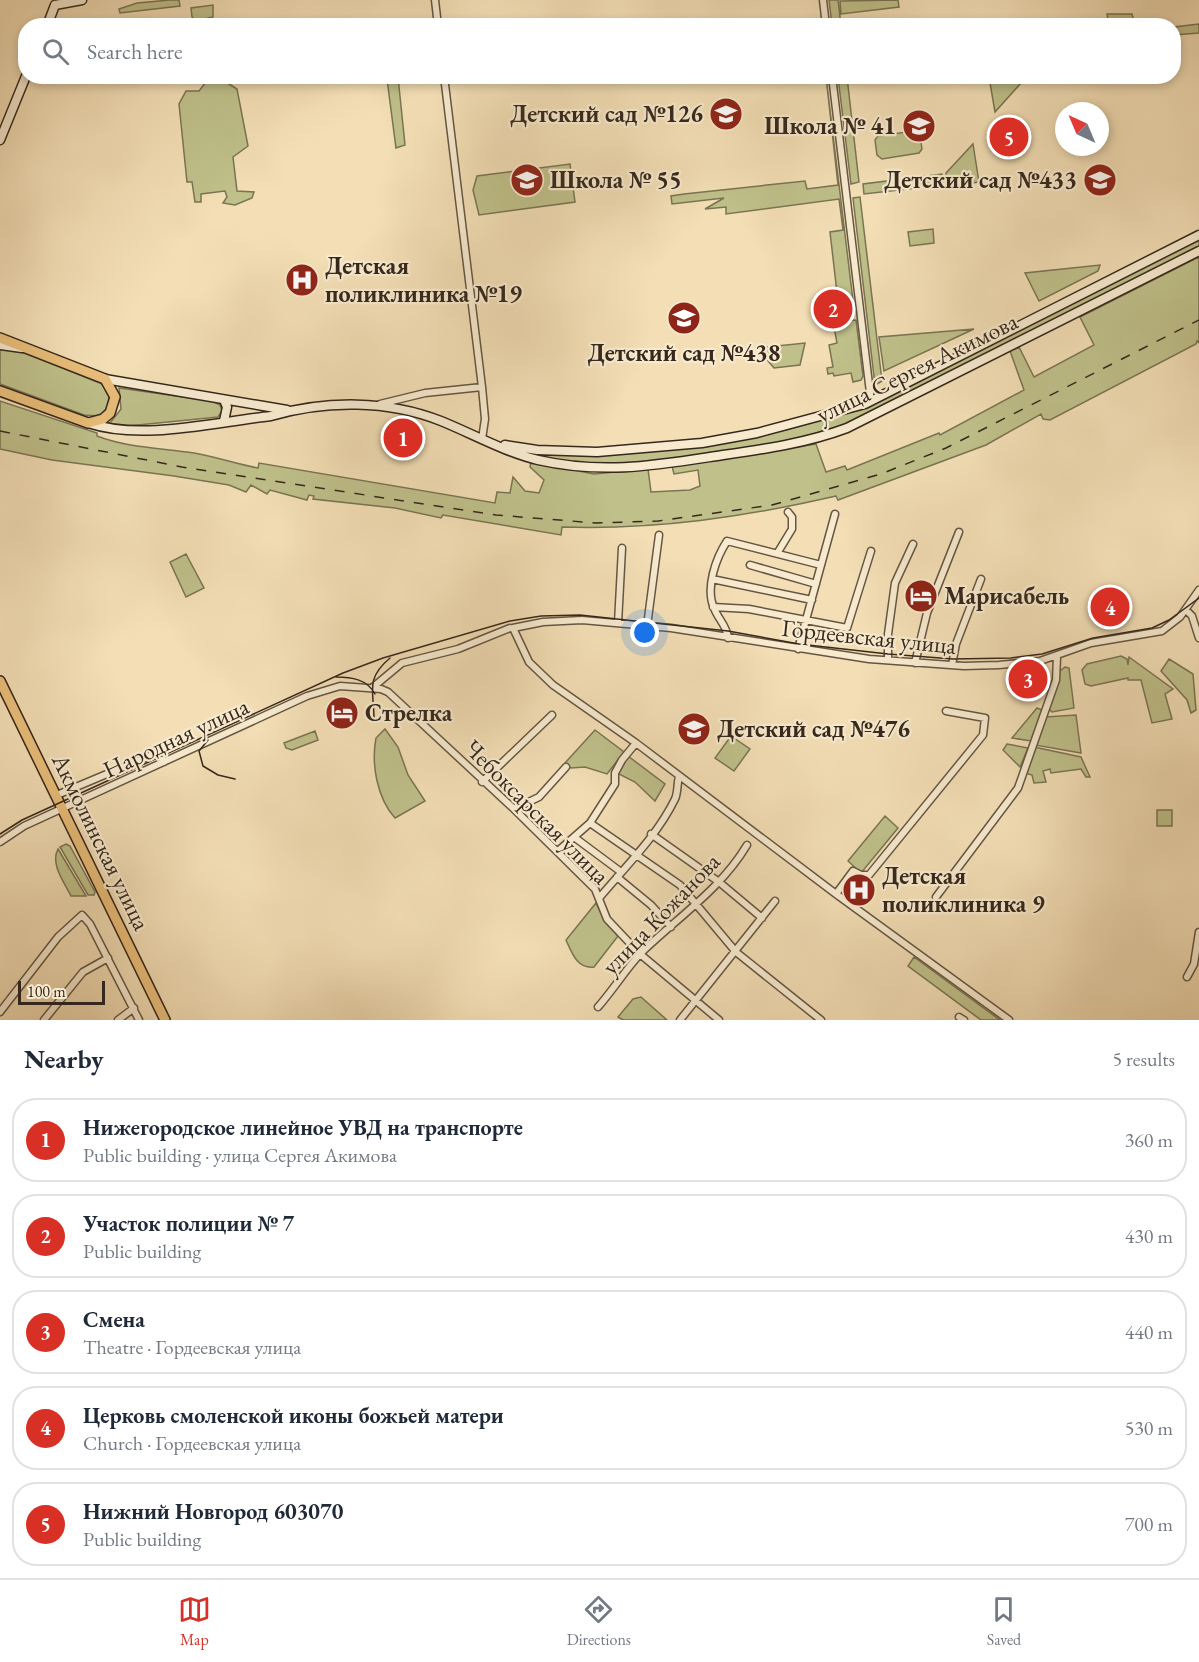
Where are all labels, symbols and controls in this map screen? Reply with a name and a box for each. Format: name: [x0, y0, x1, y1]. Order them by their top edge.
search box: [18, 18, 1181, 84]
icon: search: [39, 35, 72, 68]
text: Search here: [87, 37, 182, 66]
school or university icon: Детский сад №126: [708, 96, 744, 132]
place label: Детский сад №126: [510, 98, 703, 129]
north arrow: [1055, 102, 1109, 156]
school or university icon: Школа № 41: [901, 108, 937, 144]
place label: Школа № 41: [764, 110, 896, 141]
pin: 5: [990, 114, 1028, 160]
school or university icon: Школа № 55: [509, 162, 545, 198]
school or university icon: Детский сад №433: [1082, 162, 1118, 198]
place label: Школа № 55: [550, 164, 682, 195]
place label: Детский сад №433: [884, 164, 1077, 195]
place label: Детская поликлиника №19: [325, 250, 522, 309]
hospital icon: Детская поликлиника №19: [284, 262, 320, 298]
pin: 2: [814, 286, 852, 332]
school or university icon: Детский сад №438: [666, 300, 702, 336]
street label: улица Сергея Акимова: [811, 305, 1023, 430]
place label: Детский сад №438: [587, 337, 781, 368]
pin: 1: [384, 416, 422, 460]
hotel icon: Марисабель: [903, 578, 939, 614]
place label: Марисабель: [944, 580, 1069, 611]
pin: 4: [1090, 584, 1130, 630]
street label: Гордеевская улица: [780, 612, 958, 661]
your location: [630, 618, 659, 647]
pin: 3: [1008, 656, 1048, 702]
street label: Народная улица: [98, 690, 254, 785]
hotel icon: Стрелка: [324, 695, 360, 731]
place label: Стрелка: [365, 697, 453, 728]
school or university icon: Детский сад №476: [676, 711, 712, 747]
place label: Детский сад №476: [717, 713, 910, 744]
street label: Чебоксарская улица: [458, 732, 617, 891]
street label: Акмолинская улица: [45, 747, 158, 936]
street label: улица Кожанова: [595, 846, 727, 981]
place label: Детская поликлиника 9: [882, 860, 1045, 919]
hospital icon: Детская поликлиника 9: [841, 872, 877, 908]
scale bar: [18, 978, 105, 1006]
text: 100 m: [27, 981, 66, 1002]
text: Nearby: [24, 1042, 104, 1076]
text: 5 results: [1112, 1046, 1175, 1072]
text: Нижегородское линейное УВД на транспорте: [83, 1113, 523, 1142]
text: 1: [40, 1127, 51, 1153]
text: 360 m: [1125, 1127, 1173, 1153]
text: Public building · улица Сергея Акимова: [83, 1142, 397, 1168]
text: Участок полиции № 7: [83, 1209, 294, 1238]
text: 2: [40, 1223, 51, 1249]
text: 430 m: [1125, 1223, 1173, 1249]
text: Public building: [83, 1238, 201, 1264]
text: Смена: [83, 1305, 145, 1334]
text: 3: [40, 1319, 51, 1345]
text: 440 m: [1125, 1319, 1173, 1345]
text: Theatre · Гордеевская улица: [83, 1334, 301, 1360]
text: Церковь смоленской иконы божьей матери: [83, 1401, 504, 1430]
text: 4: [40, 1415, 51, 1441]
text: 530 m: [1125, 1415, 1173, 1441]
text: Church · Гордеевская улица: [83, 1430, 301, 1456]
text: Нижний Новгород 603070: [83, 1497, 343, 1526]
text: 5: [40, 1511, 51, 1537]
text: 700 m: [1125, 1511, 1173, 1537]
text: Public building: [83, 1526, 201, 1552]
tab: Map: [178, 1593, 211, 1650]
tab: Directions: [567, 1593, 631, 1650]
tab: Saved: [987, 1593, 1021, 1650]

